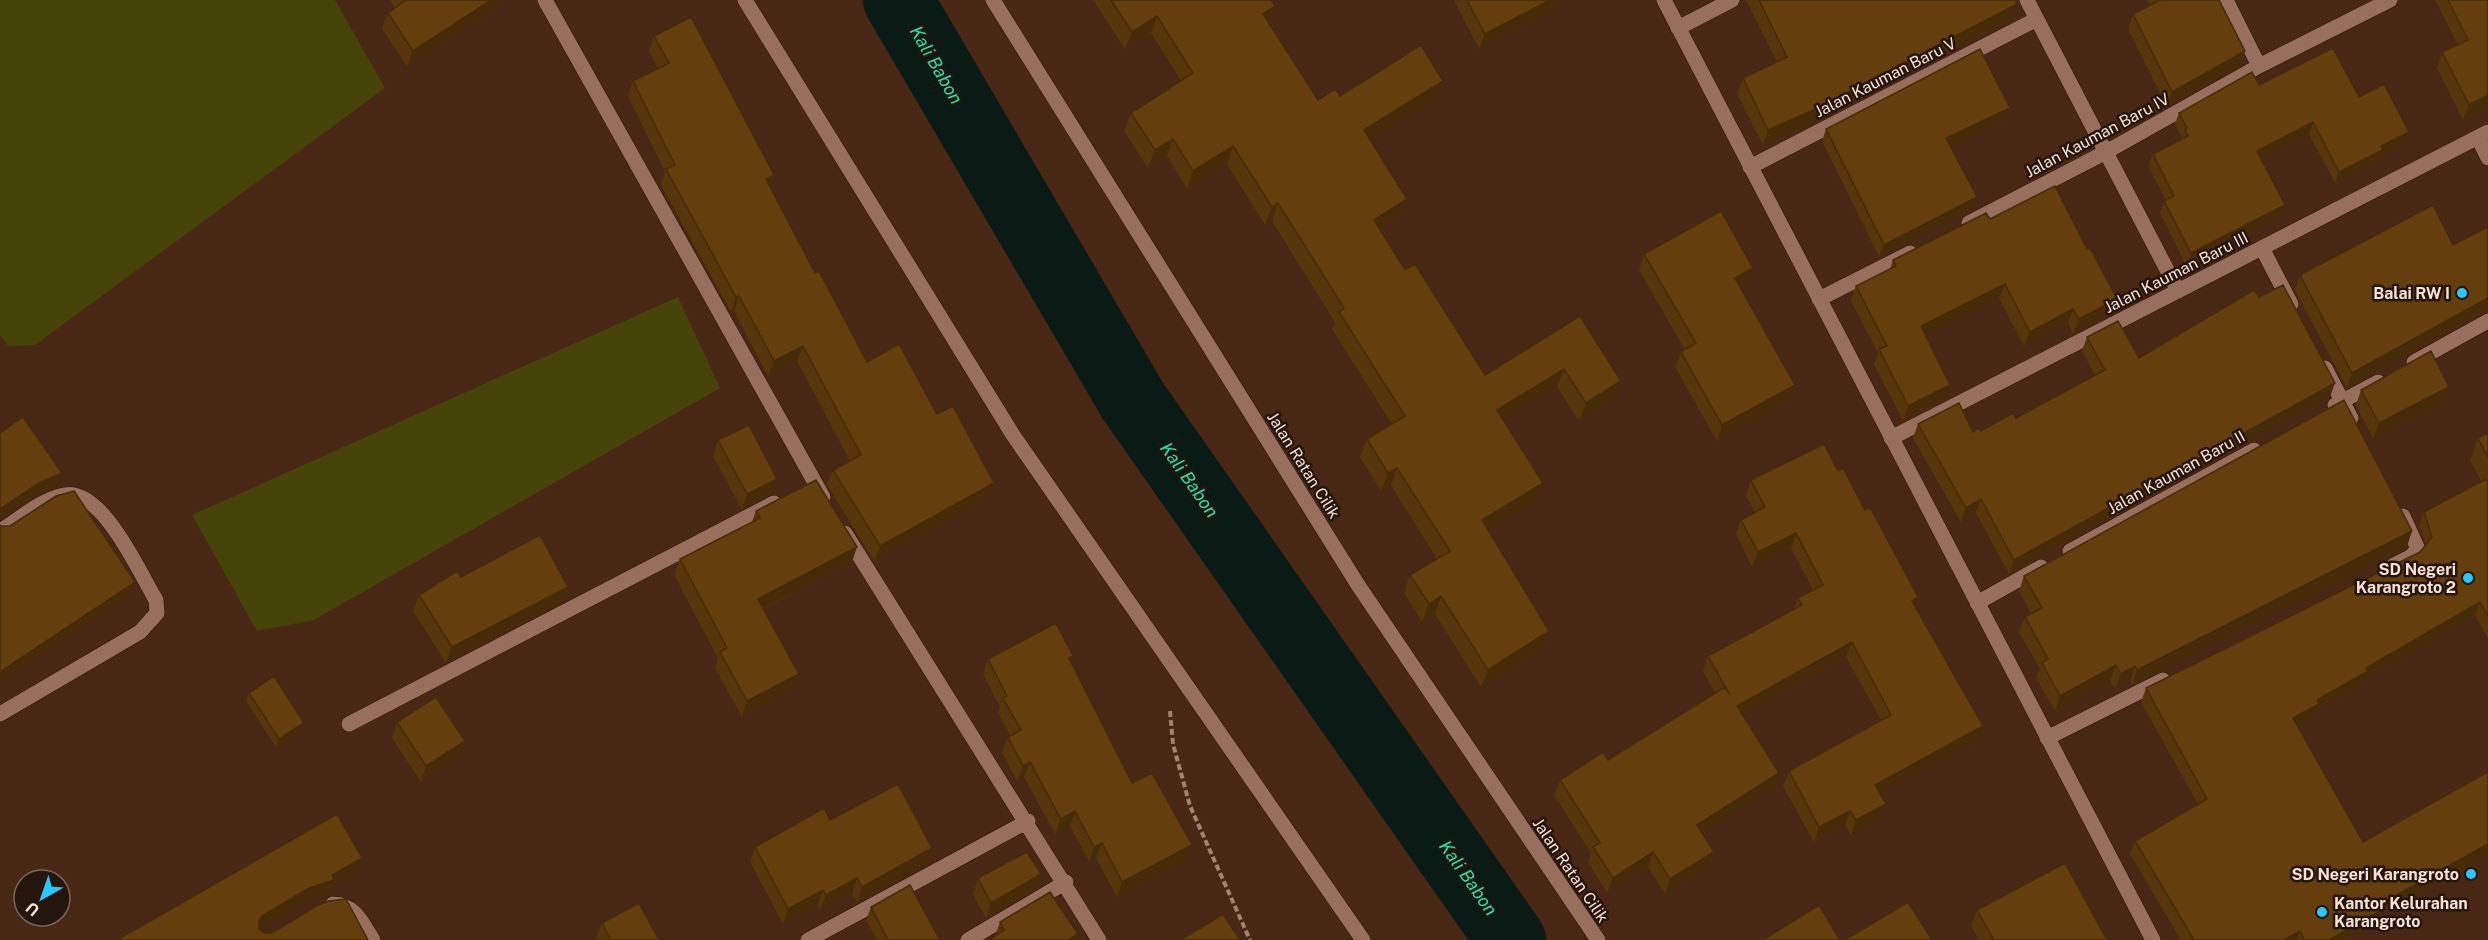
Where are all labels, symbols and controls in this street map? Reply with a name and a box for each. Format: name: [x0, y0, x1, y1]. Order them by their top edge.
water label: Kali Babon: [906, 22, 967, 108]
street label: Jalan Kauman Baru V: [1811, 33, 1959, 121]
street label: Jalan Kauman Baru IV: [2022, 89, 2173, 182]
street label: Jalan Kauman Baru III: [2101, 228, 2251, 317]
place label: Balai RW I: [2373, 284, 2450, 303]
marker: Balai RW I: [2455, 286, 2469, 300]
street label: Jalan Ratan Cilik: [1263, 408, 1344, 522]
street label: Jalan Kauman Baru II: [2104, 427, 2248, 518]
water label: Kali Babon: [1156, 438, 1223, 521]
place label: SD Negeri Karangroto 2: [2356, 560, 2456, 597]
marker: SD Negeri Karangroto 2: [2461, 571, 2475, 585]
street label: Jalan Ratan Cilik: [1529, 814, 1613, 926]
water label: Kali Babon: [1435, 836, 1502, 919]
place label: SD Negeri Karangroto: [2291, 865, 2459, 884]
marker: SD Negeri Karangroto: [2464, 867, 2478, 881]
north arrow: [12, 868, 72, 928]
place label: Kantor Kelurahan Karangroto: [2334, 894, 2468, 931]
text: U: [22, 898, 43, 920]
marker: Kantor Kelurahan Karangroto: [2315, 905, 2329, 919]

